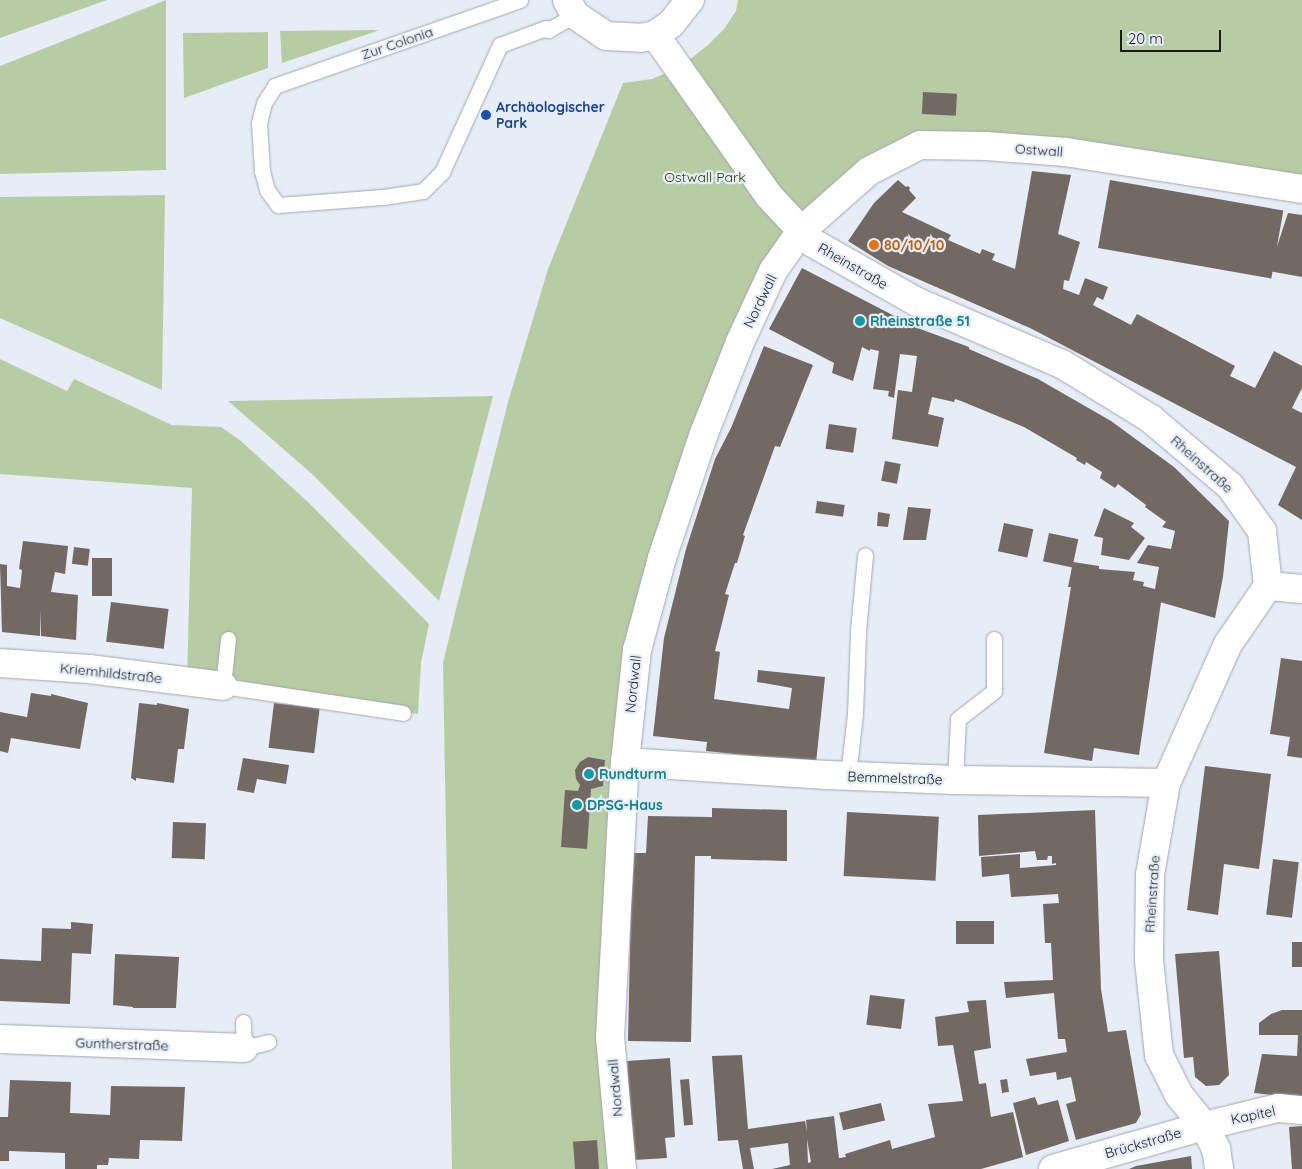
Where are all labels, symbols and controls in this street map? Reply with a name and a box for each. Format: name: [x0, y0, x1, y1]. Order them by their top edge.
scale bar: [1122, 20, 1223, 52]
street label: Zur Colonia: [359, 23, 435, 63]
text: 20 m: [1128, 29, 1163, 48]
place label: Archäologischer Park: [496, 99, 605, 132]
marker: Archäologischer Park: [480, 109, 492, 121]
street label: Ostwall: [1014, 140, 1064, 160]
park label: Ostwall Park: [664, 169, 746, 185]
place label: 80/10/10: [884, 237, 944, 253]
street label: Rheinstraße: [815, 239, 891, 293]
marker: 80/10/10: [868, 239, 880, 251]
street label: Nordwall: [740, 271, 780, 331]
place label: Rheinstraße 51: [870, 313, 970, 329]
marker: Rheinstraße 51: [854, 315, 866, 327]
street label: Rheinstraße: [1167, 432, 1237, 496]
street label: Nordwall: [622, 654, 644, 714]
street label: Kriemhildstraße: [59, 659, 163, 687]
place label: Rundturm: [599, 766, 667, 782]
marker: Rundturm: [583, 768, 595, 780]
street label: Bemmelstraße: [847, 768, 943, 788]
place label: DPSG-Haus: [587, 797, 663, 813]
marker: DPSG-Haus: [571, 799, 583, 811]
street label: Rheinstraße: [1141, 855, 1163, 933]
street label: Guntherstraße: [75, 1034, 169, 1054]
street label: Nordwall: [604, 1059, 626, 1117]
street label: Kapitel: [1229, 1102, 1277, 1128]
street label: Brückstraße: [1103, 1124, 1183, 1162]

